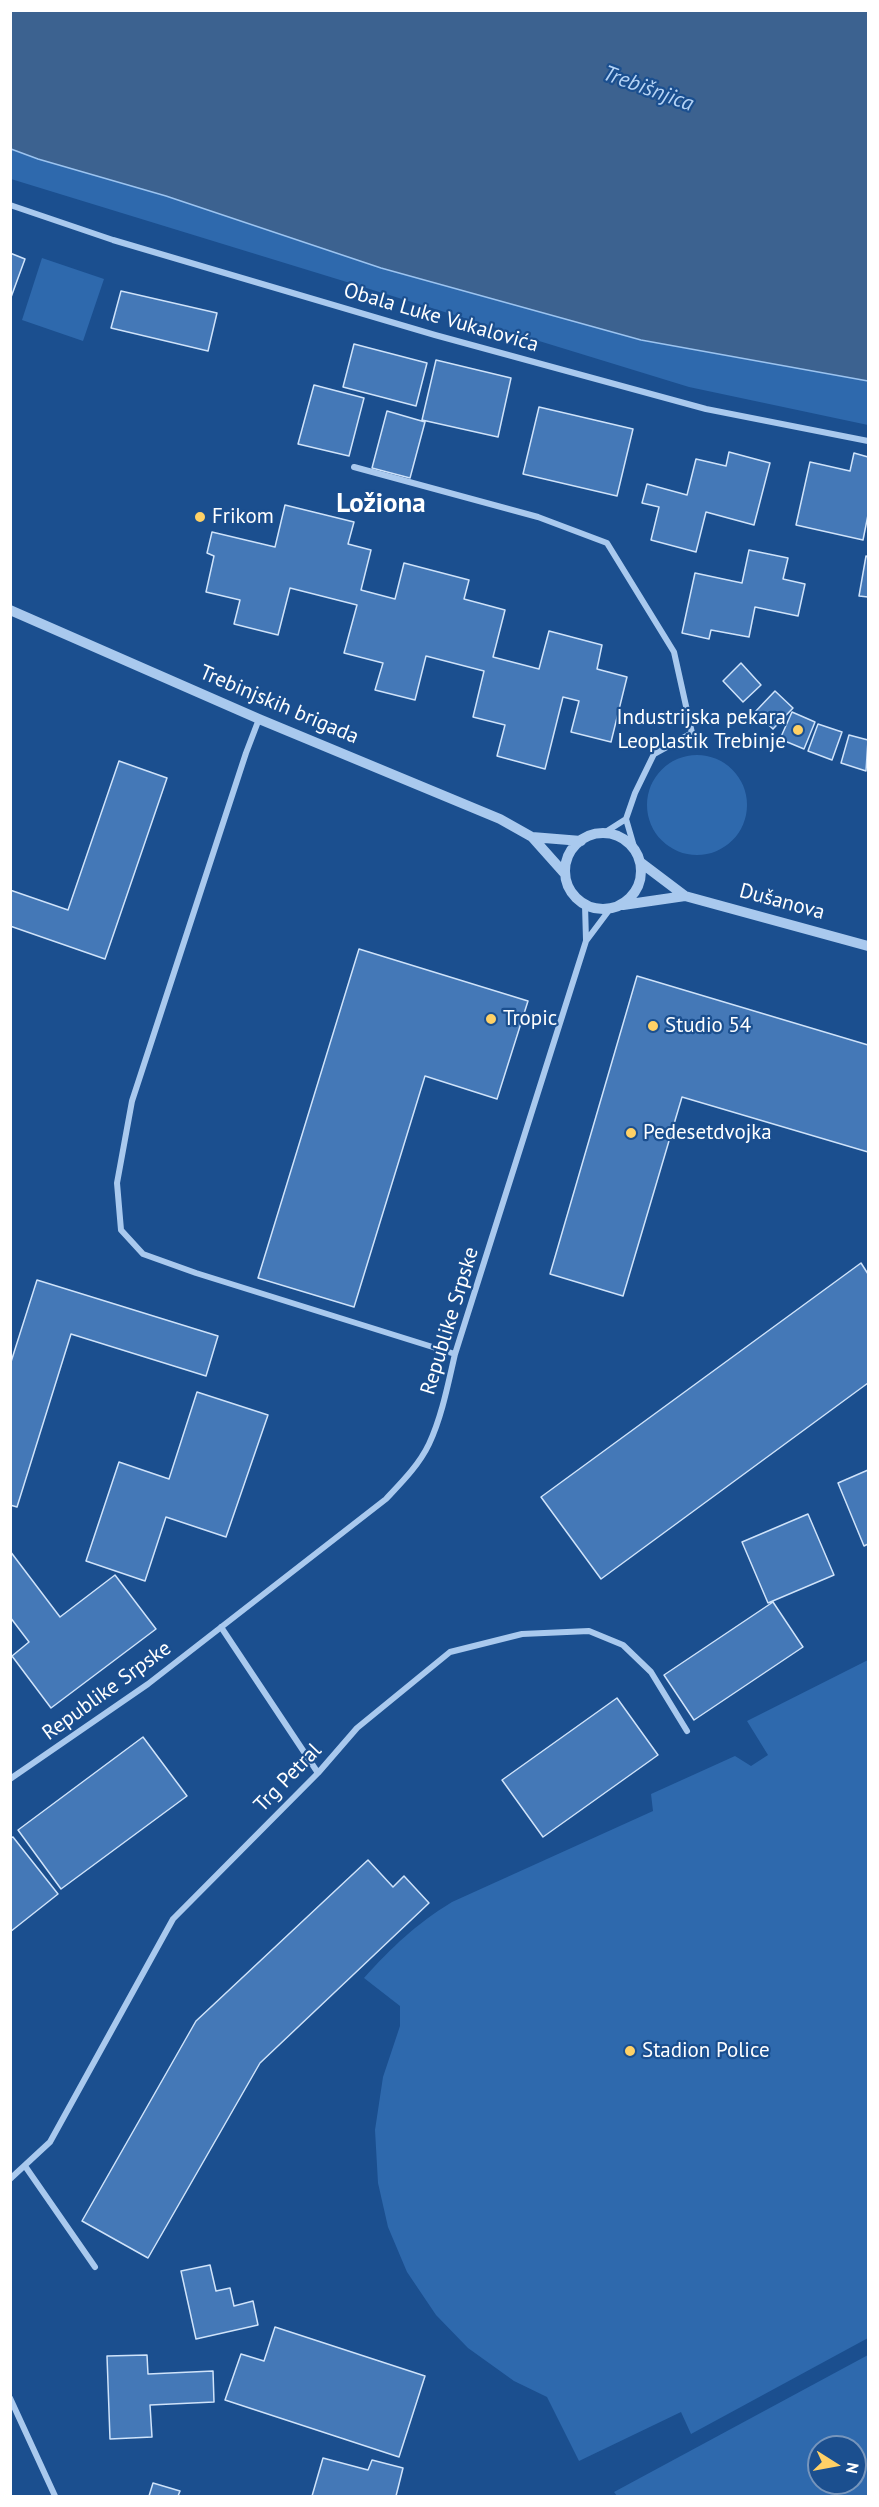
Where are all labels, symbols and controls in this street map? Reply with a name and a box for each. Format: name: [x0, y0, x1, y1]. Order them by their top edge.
water label: Trebišnjica: [599, 60, 697, 118]
street label: Obala Luke Vukalovića: [341, 278, 541, 358]
district label: Ložiona: [336, 488, 426, 520]
place label: Frikom: [212, 504, 274, 530]
marker: Frikom: [193, 510, 207, 524]
street label: Trebinjskih brigada: [196, 660, 362, 750]
place label: Industrijska pekara Leoplastik Trebinje: [616, 705, 786, 755]
marker: Industrijska pekara Leoplastik Trebinje: [791, 723, 805, 737]
street label: Dušanova: [737, 879, 827, 925]
place label: Tropic: [503, 1006, 557, 1032]
marker: Tropic: [484, 1012, 498, 1026]
place label: Studio 54: [665, 1013, 751, 1039]
marker: Studio 54: [646, 1019, 660, 1033]
place label: Pedesetdvojka: [643, 1120, 772, 1146]
marker: Pedesetdvojka: [624, 1126, 638, 1140]
street label: Republike Srpske: [416, 1244, 484, 1398]
street label: Republike Srpske: [38, 1636, 176, 1746]
street label: Trg Petral: [249, 1738, 327, 1818]
place label: Stadion Police: [642, 2038, 770, 2064]
marker: Stadion Police: [623, 2044, 637, 2058]
north arrow: [807, 2435, 867, 2495]
text: N: [842, 2461, 864, 2475]

